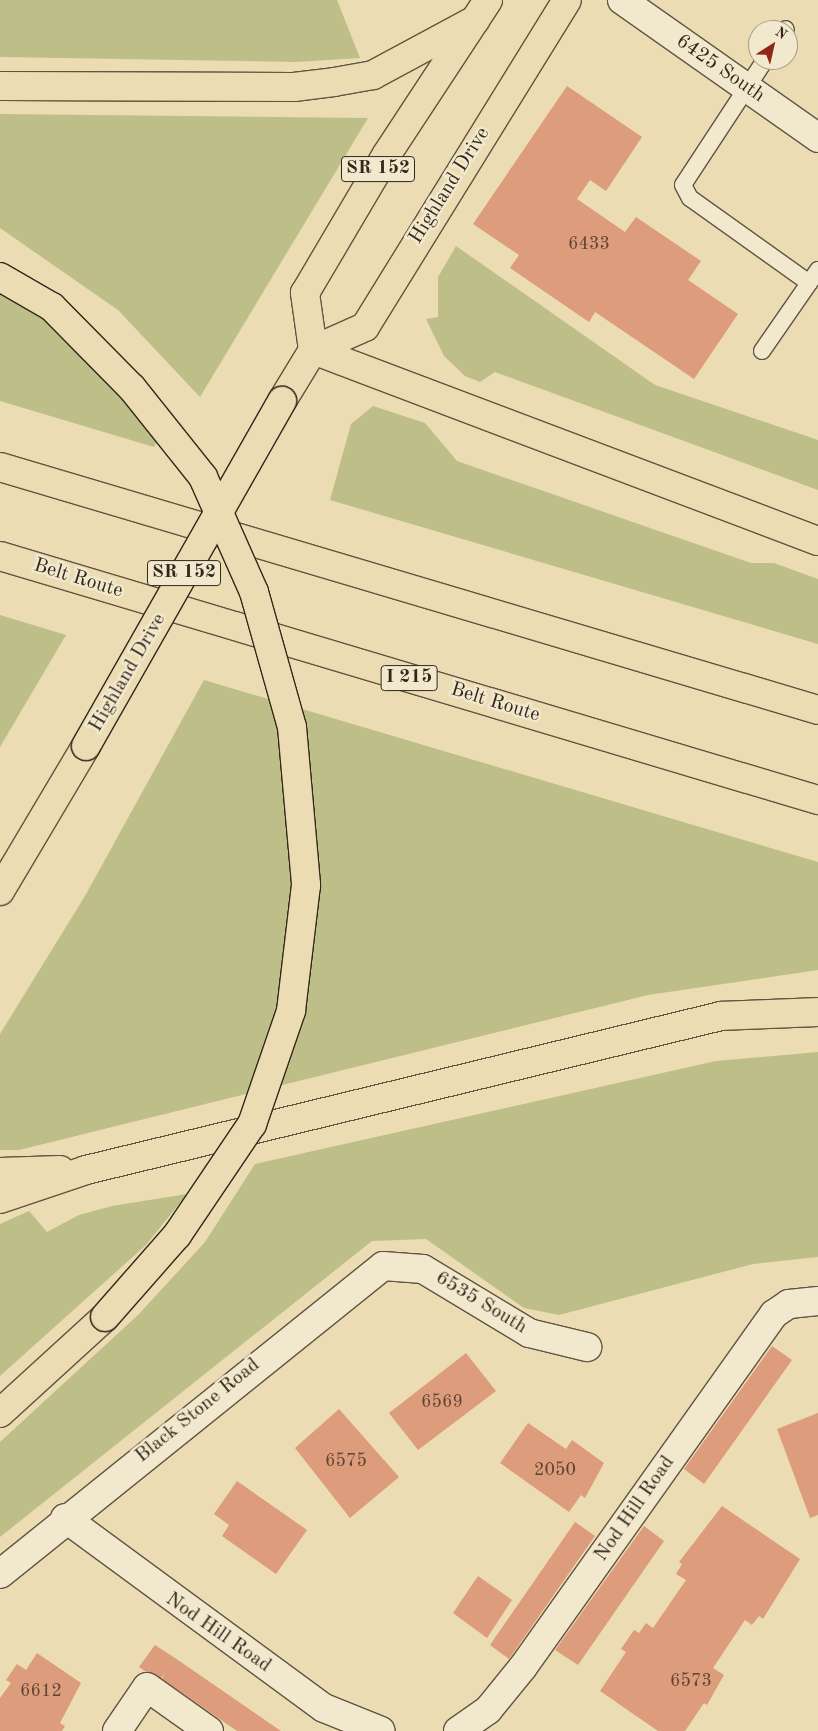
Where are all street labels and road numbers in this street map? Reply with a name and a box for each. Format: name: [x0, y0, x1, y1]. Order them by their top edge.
street label: 6425 South: [671, 30, 769, 108]
street label: Highland Drive: [405, 123, 495, 249]
road number: SR 152: [340, 152, 416, 185]
street label: Belt Route: [30, 554, 126, 604]
road number: SR 152: [146, 556, 222, 590]
street label: Highland Drive: [84, 609, 172, 737]
road number: I 215: [380, 661, 438, 694]
street label: Belt Route: [447, 678, 543, 728]
street label: 6535 South: [431, 1266, 531, 1340]
street label: Black Stone Road: [131, 1353, 265, 1469]
street label: Nod Hill Road: [590, 1452, 680, 1566]
street label: Nod Hill Road: [161, 1588, 275, 1678]

